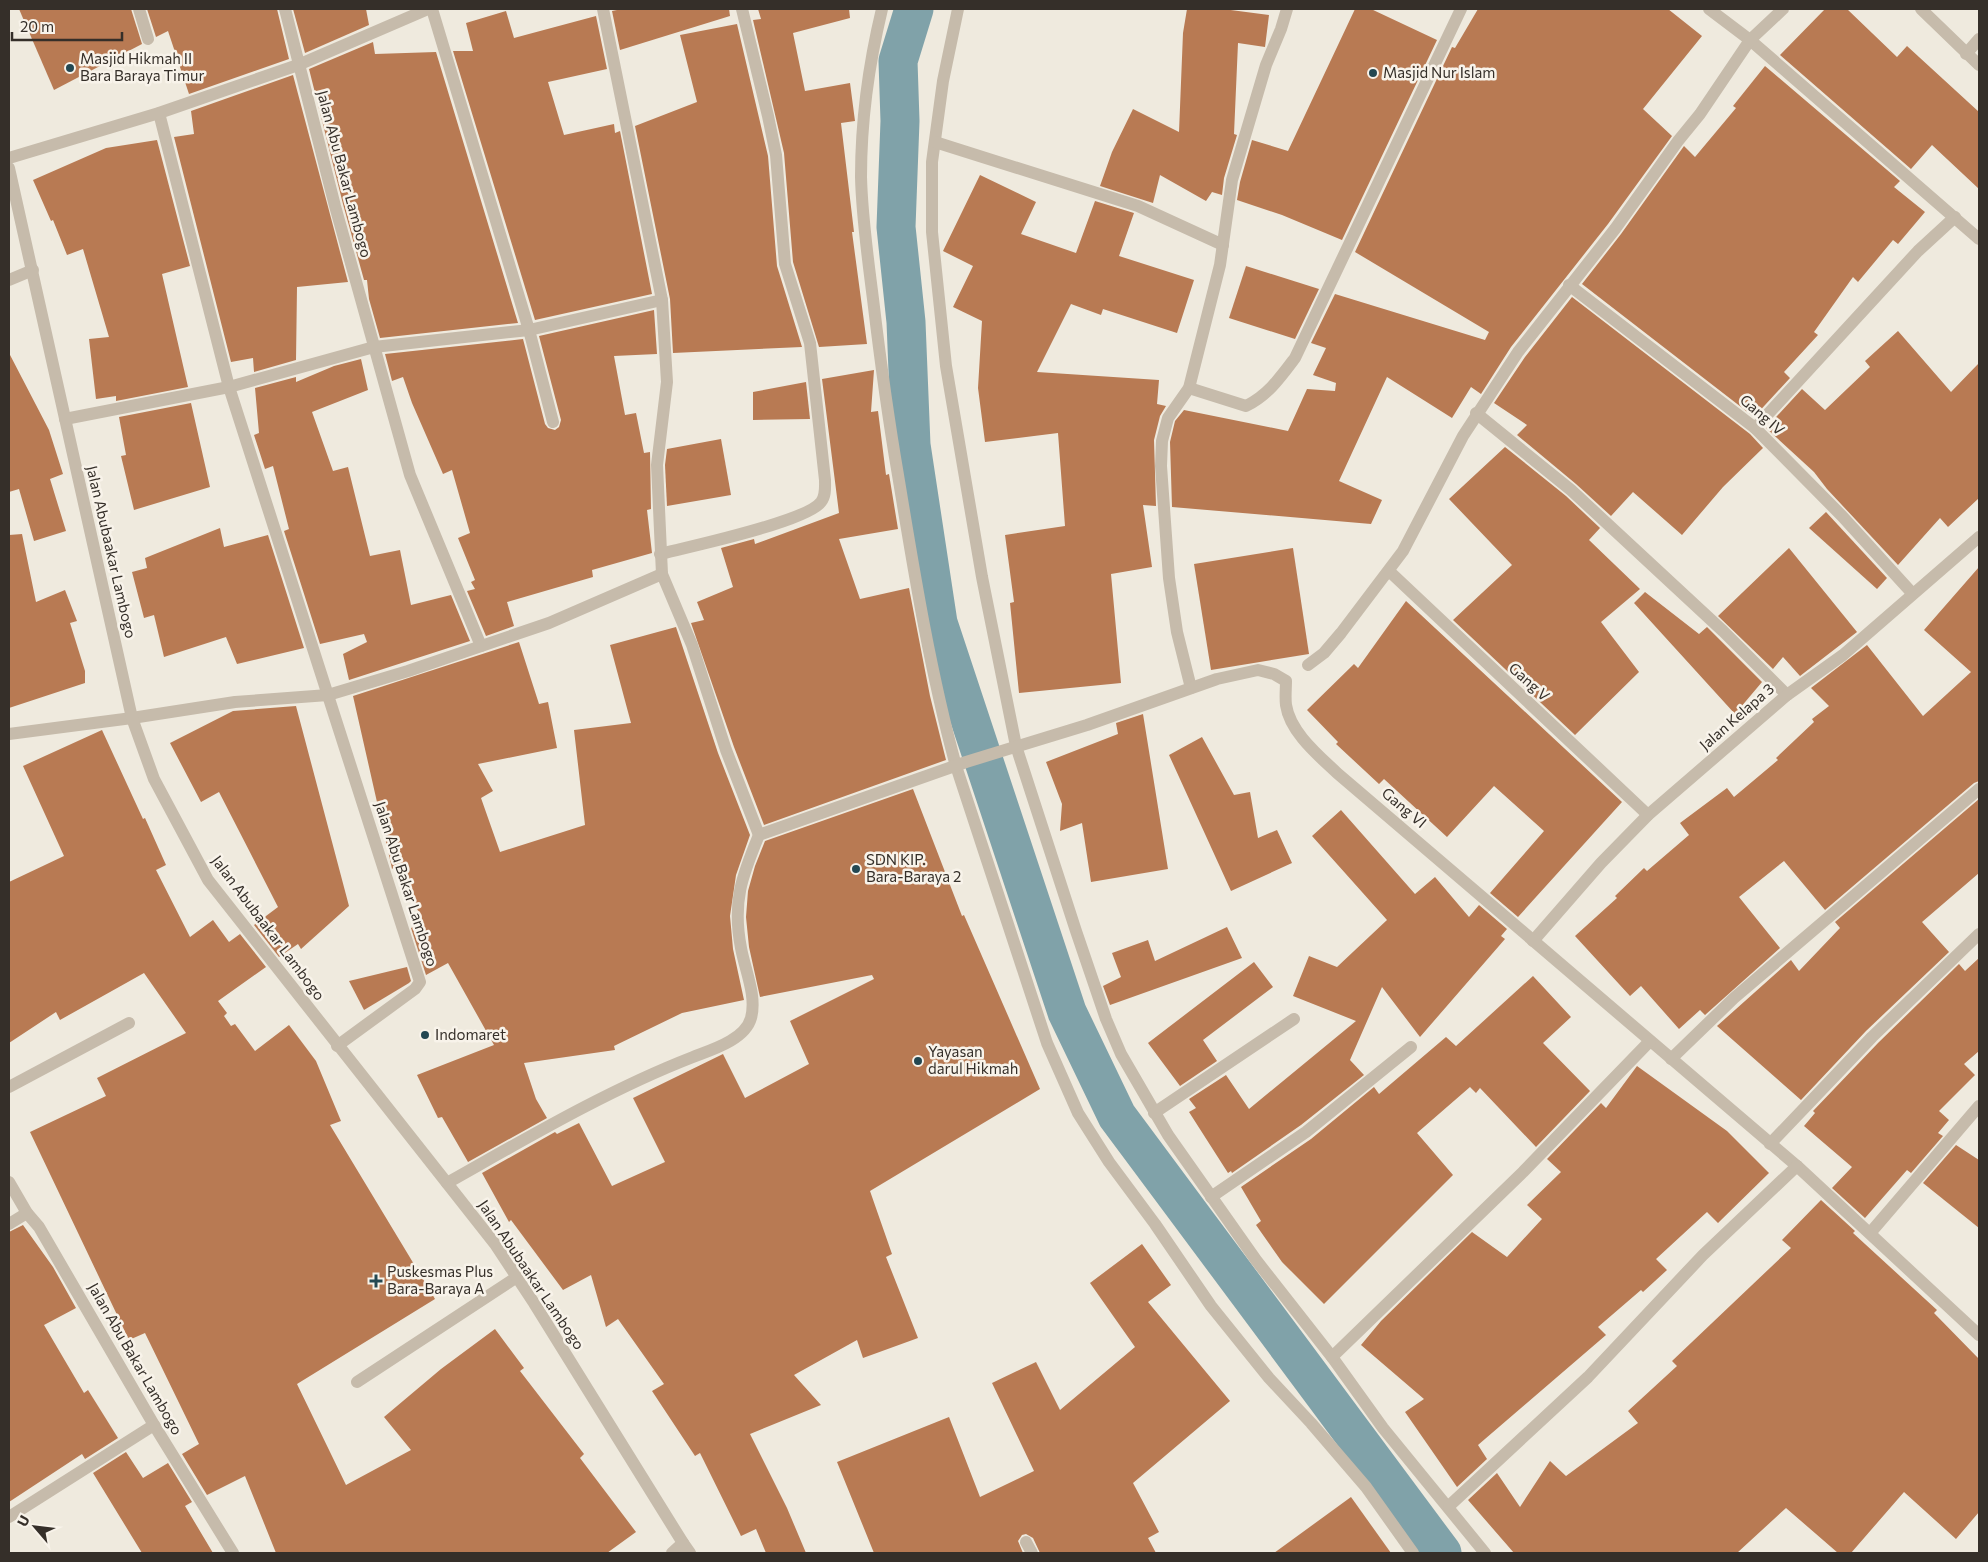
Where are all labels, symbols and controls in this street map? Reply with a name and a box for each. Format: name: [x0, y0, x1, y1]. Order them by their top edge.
scale bar: [12, 10, 122, 42]
text: 20 m: [20, 17, 54, 35]
place label: Masjid Hikmah II Bara Baraya Timur: [80, 49, 204, 84]
marker: Masjid Hikmah II Bara Baraya Timur: [64, 62, 76, 74]
place label: Masjid Nur Islam: [1383, 63, 1495, 81]
marker: Masjid Nur Islam: [1367, 67, 1379, 79]
street label: Jalan Abu Bakar Lambogo: [314, 88, 376, 259]
street label: Gang IV: [1737, 390, 1789, 438]
street label: Jalan Abubaakar Lambogo: [83, 464, 141, 640]
street label: Gang V: [1506, 658, 1554, 704]
street label: Jalan Kelapa 3: [1695, 679, 1777, 753]
street label: Gang VI: [1379, 783, 1431, 831]
street label: Jalan Abu Bakar Lambogo: [372, 799, 442, 969]
place label: SDN KIP. Bara-Baraya 2: [866, 850, 961, 885]
street label: Jalan Abubaakar Lambogo: [208, 851, 329, 1003]
marker: SDN KIP. Bara-Baraya 2: [850, 863, 862, 875]
place label: Indomaret: [435, 1025, 506, 1043]
marker: Indomaret: [419, 1029, 431, 1041]
place label: Yayasan darul Hikmah: [928, 1042, 1018, 1077]
marker: Yayasan darul Hikmah: [912, 1055, 924, 1067]
street label: Jalan Abubaakar Lambogo: [475, 1196, 589, 1353]
place label: Puskesmas Plus Bara-Baraya A: [387, 1262, 493, 1297]
marker: Puskesmas Plus Bara-Baraya A: [369, 1274, 383, 1288]
street label: Jalan Abu Bakar Lambogo: [85, 1279, 187, 1438]
north arrow: [10, 1502, 60, 1552]
text: U: [13, 1512, 33, 1529]

